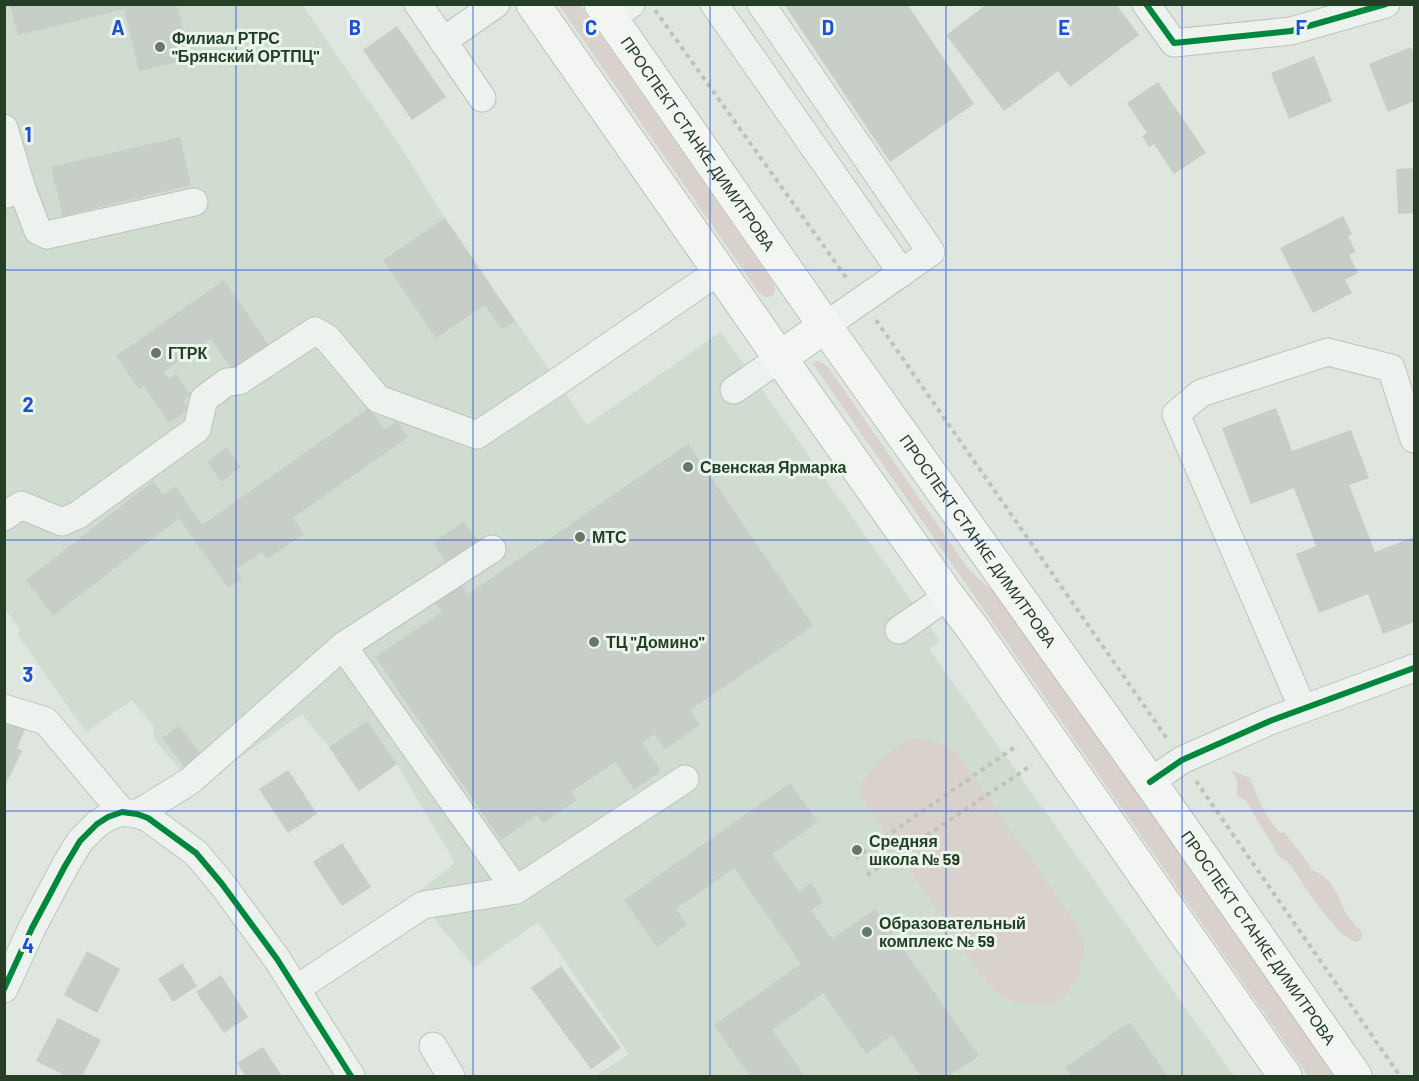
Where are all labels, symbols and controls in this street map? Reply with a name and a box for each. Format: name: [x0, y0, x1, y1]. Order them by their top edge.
text: A: [111, 15, 125, 39]
text: B: [349, 15, 361, 39]
text: C: [585, 15, 597, 39]
text: D: [822, 15, 834, 39]
text: E: [1058, 15, 1070, 39]
text: F: [1295, 15, 1307, 39]
place label: Филиал РТРС "Брянский ОРТПЦ": [172, 28, 319, 65]
street label: ПРОСПЕКТ СТАНКЕ ДИМИТРОВА: [617, 33, 780, 254]
marker: Филиал РТРС "Брянский ОРТПЦ": [153, 40, 167, 54]
text: 1: [24, 122, 32, 146]
place label: ГТРК: [168, 343, 208, 362]
marker: ГТРК: [149, 346, 163, 360]
text: 2: [22, 392, 34, 416]
street label: ПРОСПЕКТ СТАНКЕ ДИМИТРОВА: [896, 431, 1061, 651]
place label: Свенская Ярмарка: [700, 457, 846, 476]
marker: Свенская Ярмарка: [681, 460, 695, 474]
place label: МТС: [592, 527, 627, 546]
marker: МТС: [573, 530, 587, 544]
place label: ТЦ "Домино": [606, 632, 705, 651]
marker: ТЦ "Домино": [587, 635, 601, 649]
text: 3: [23, 662, 33, 686]
street label: ПРОСПЕКТ СТАНКЕ ДИМИТРОВА: [1178, 827, 1340, 1048]
place label: Средняя школа № 59: [869, 831, 960, 868]
marker: Средняя школа № 59: [850, 843, 864, 857]
place label: Образовательный комплекс № 59: [879, 913, 1026, 950]
marker: Образовательный комплекс № 59: [860, 925, 874, 939]
text: 4: [22, 933, 34, 957]

